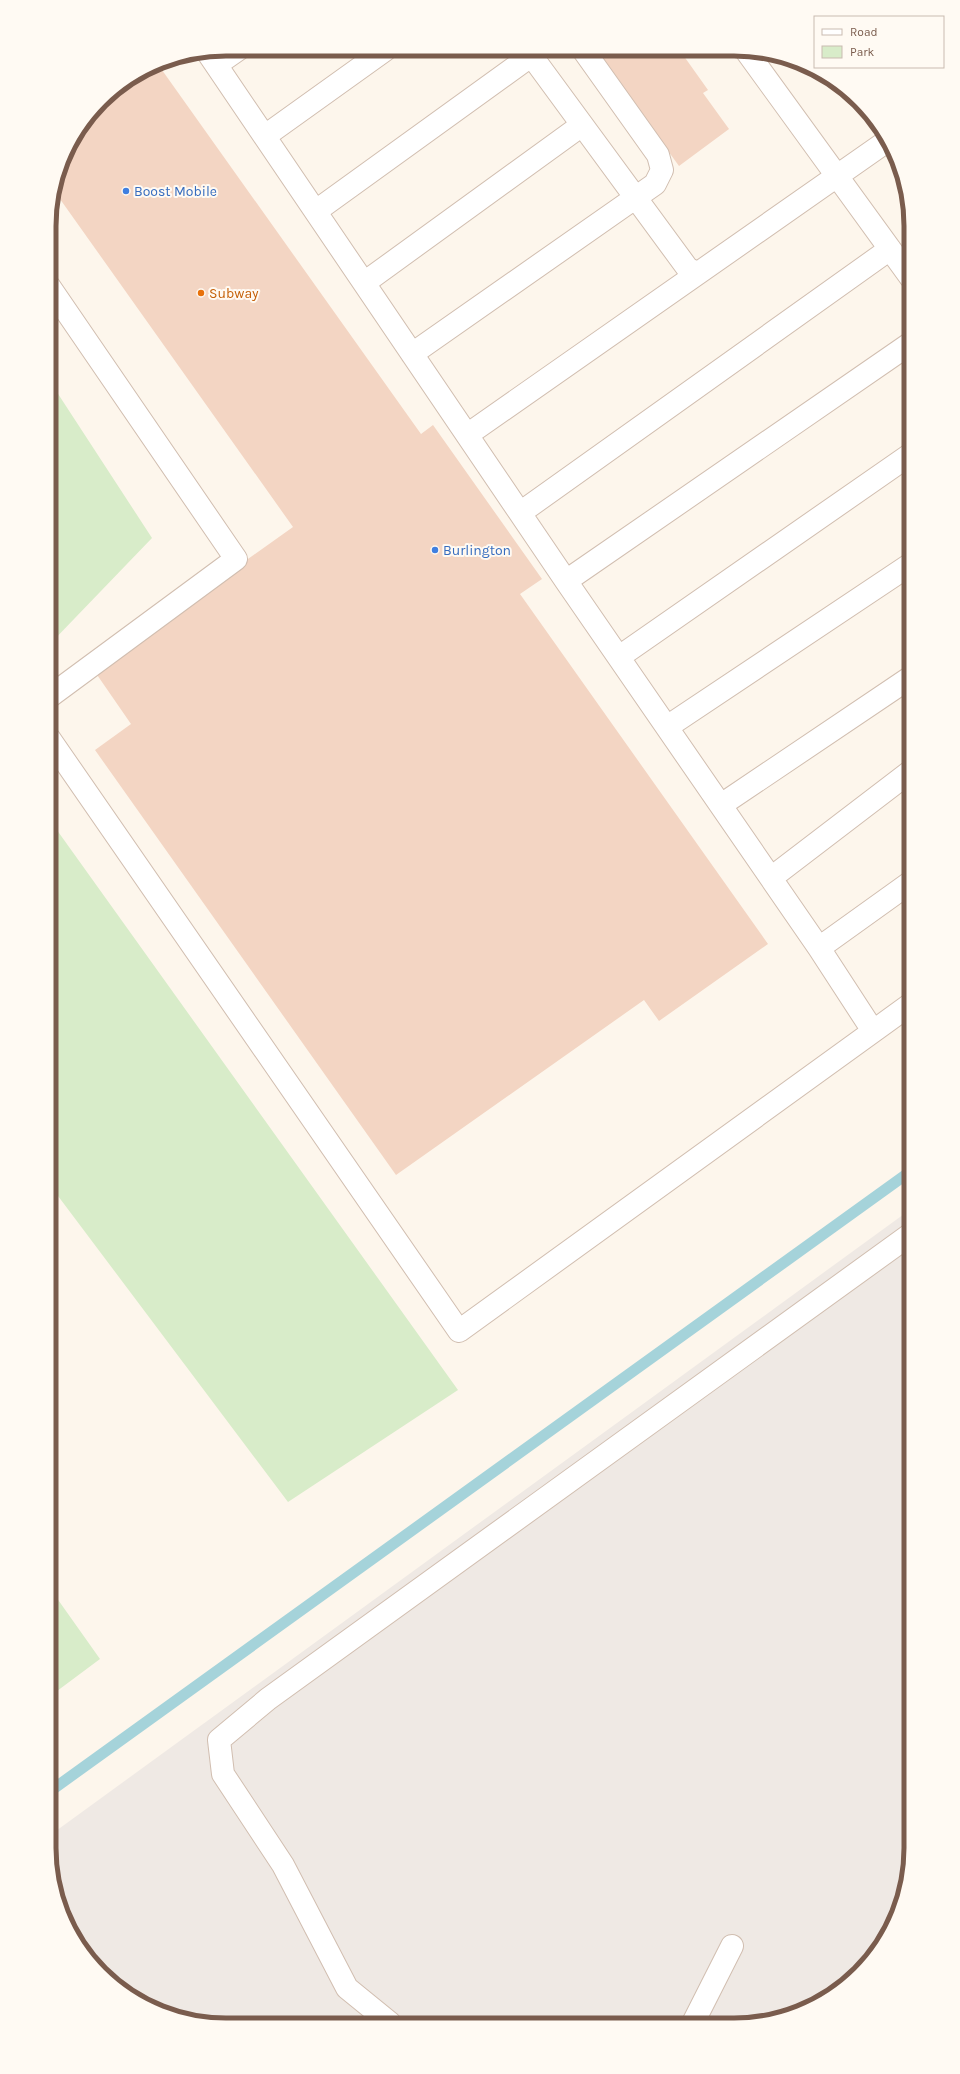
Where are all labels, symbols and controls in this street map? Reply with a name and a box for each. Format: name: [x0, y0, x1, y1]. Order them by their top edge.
legend: [814, 16, 944, 68]
text: Road: [850, 25, 878, 39]
text: Park: [850, 45, 875, 59]
place label: Boost Mobile: [134, 183, 217, 200]
marker: Boost Mobile: [121, 186, 131, 196]
place label: Subway: [209, 285, 259, 302]
marker: Subway: [196, 288, 206, 298]
place label: Burlington: [443, 542, 511, 559]
marker: Burlington: [430, 545, 440, 555]

